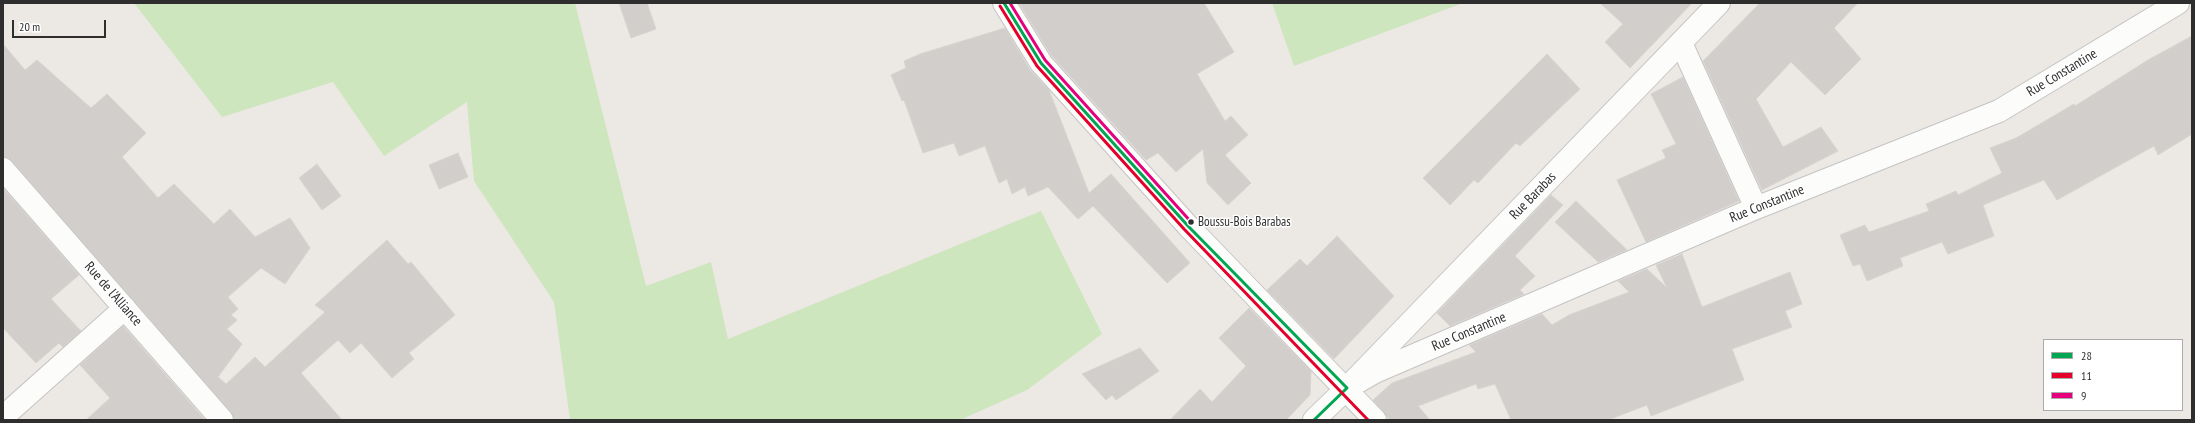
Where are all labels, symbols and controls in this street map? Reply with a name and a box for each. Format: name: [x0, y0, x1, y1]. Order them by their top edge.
scale bar: [14, 12, 108, 38]
text: 20 m: [19, 19, 40, 34]
street label: Rue Constantine: [2024, 45, 2100, 101]
street label: Rue Barabas: [1506, 169, 1560, 223]
street label: Rue Constantine: [1727, 181, 1807, 227]
place label: Boussu-Bois Barabas: [1198, 214, 1291, 230]
marker: Boussu-Bois Barabas: [1186, 217, 1196, 227]
street label: Rue de l'Alliance: [81, 259, 145, 329]
street label: Rue Constantine: [1429, 309, 1509, 355]
legend: [2043, 339, 2183, 411]
text: 28: [2081, 348, 2092, 363]
text: 11: [2081, 368, 2092, 383]
text: 9: [2081, 388, 2086, 403]

